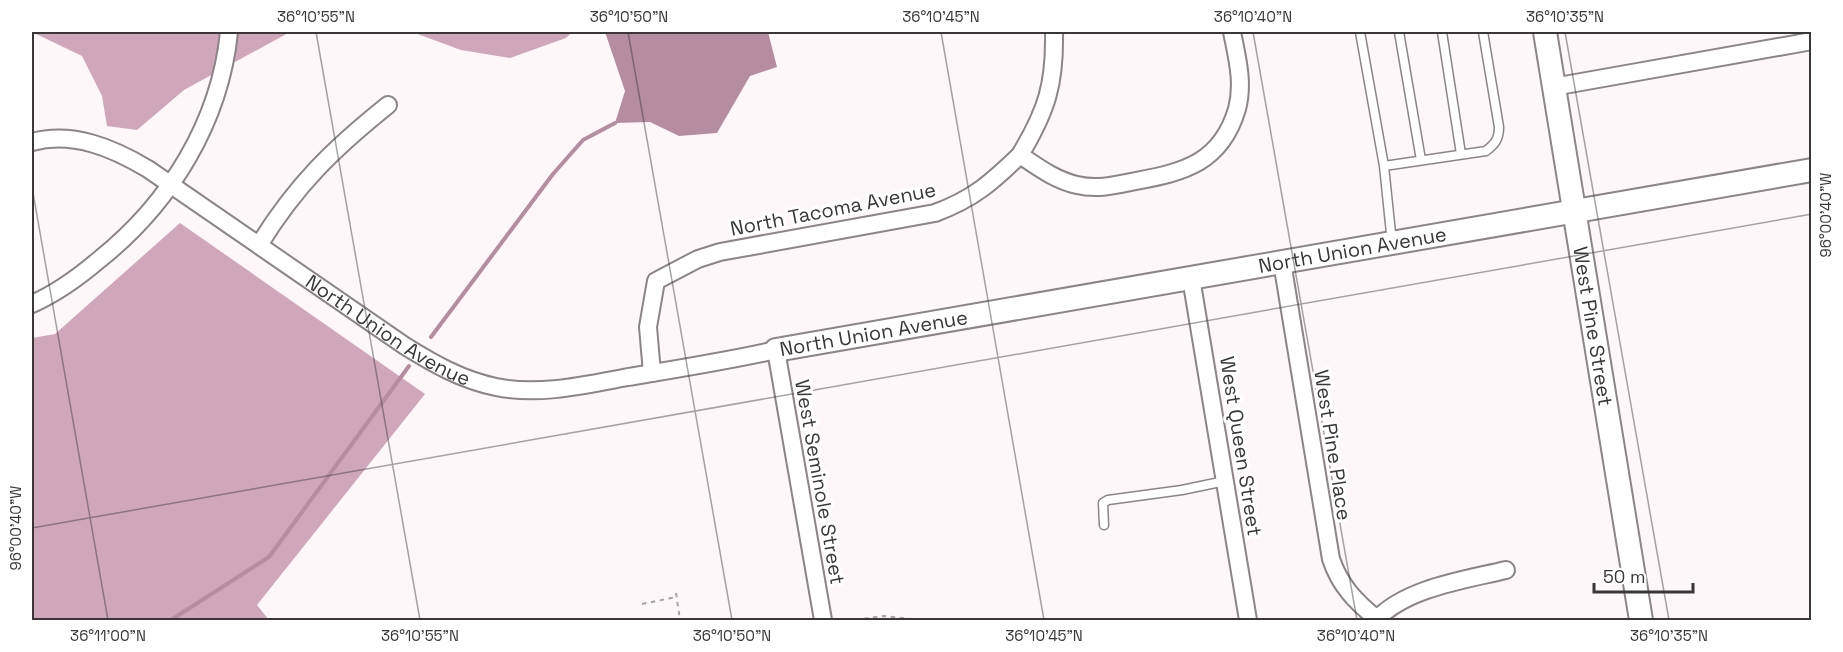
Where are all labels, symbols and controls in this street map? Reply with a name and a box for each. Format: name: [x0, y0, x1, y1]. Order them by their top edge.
text: 36°10'55"N: [277, 7, 355, 26]
text: 36°10'50"N: [590, 7, 668, 26]
text: 36°10'45"N: [902, 7, 980, 26]
text: 36°10'40"N: [1214, 7, 1292, 26]
text: 36°10'35"N: [1526, 7, 1604, 26]
text: 96°00'40"W: [1816, 173, 1835, 257]
street label: North Tacoma Avenue: [728, 176, 938, 242]
street label: North Union Avenue: [1256, 221, 1448, 279]
street label: West Pine Street: [1567, 245, 1619, 408]
street label: North Union Avenue: [301, 269, 474, 392]
street label: North Union Avenue: [777, 304, 970, 362]
street label: West Queen Street: [1214, 354, 1268, 538]
street label: West Pine Place: [1308, 368, 1358, 522]
street label: West Seminole Street: [789, 378, 851, 586]
text: 96°00'40"W: [6, 486, 25, 570]
scale bar: [1594, 556, 1693, 594]
text: 50 m: [1603, 565, 1645, 588]
text: 36°11'00"N: [70, 626, 146, 645]
text: 36°10'55"N: [381, 626, 459, 645]
text: 36°10'50"N: [693, 626, 771, 645]
text: 36°10'45"N: [1005, 626, 1083, 645]
text: 36°10'40"N: [1317, 626, 1395, 645]
text: 36°10'35"N: [1630, 626, 1708, 645]

